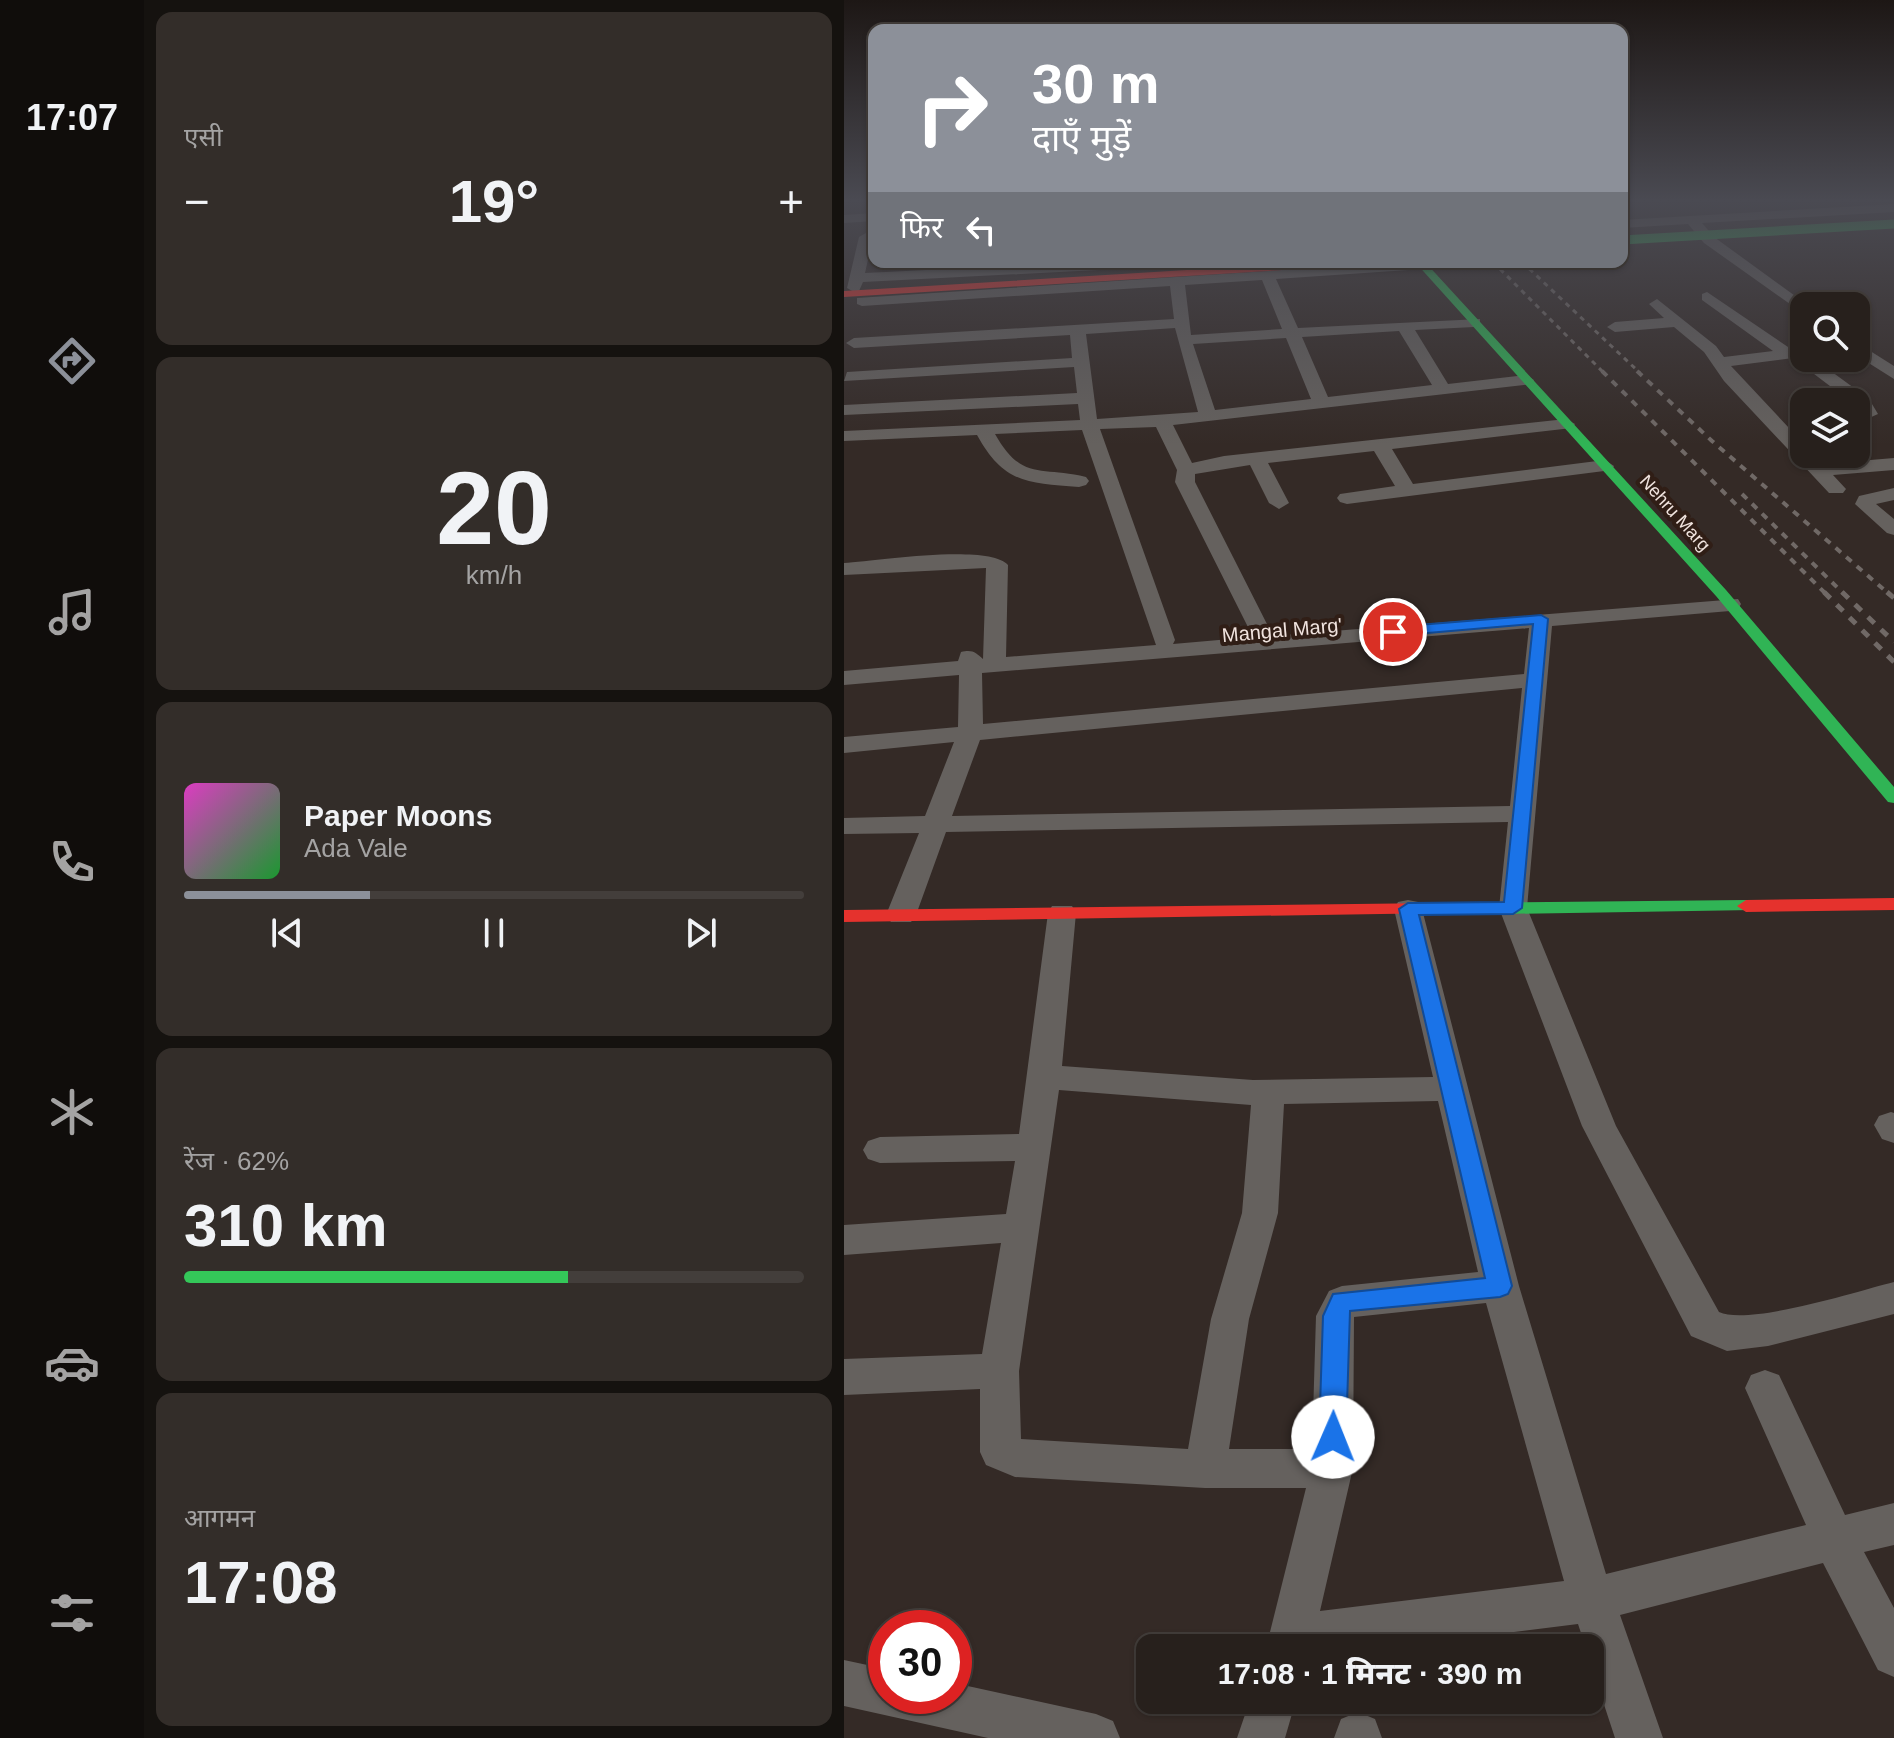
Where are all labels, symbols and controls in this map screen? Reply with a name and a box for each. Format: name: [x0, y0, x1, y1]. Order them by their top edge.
text: 30 m: [1032, 52, 1160, 115]
icon: right: [900, 56, 1004, 160]
text: 17:07: [26, 97, 118, 138]
text: दाएँ मुड़ें: [1032, 118, 1131, 159]
text: एसी: [184, 122, 223, 152]
text: 19°: [449, 168, 539, 235]
text: −: [184, 177, 210, 226]
text: +: [778, 177, 804, 226]
icon: left: [959, 208, 1003, 252]
text: फिर: [900, 211, 943, 244]
map controls: [1790, 292, 1870, 468]
button: search: [1790, 292, 1870, 372]
icon: directions: [44, 333, 100, 389]
button: layers: [1790, 388, 1870, 468]
text: 20: [436, 450, 552, 566]
street label: Nehru Marg: [1636, 471, 1714, 555]
text: km/h: [466, 560, 522, 590]
icon: music: [44, 584, 100, 640]
pin: [1359, 598, 1427, 666]
icon: arrive: [1371, 610, 1415, 654]
street label: Mangal Marg': [1221, 614, 1343, 646]
text: Paper Moons: [304, 799, 492, 832]
text: Ada Vale: [304, 833, 408, 863]
icon: phone: [44, 834, 100, 890]
icon: previous: [265, 911, 309, 955]
icon: pause: [472, 911, 516, 955]
icon: next: [679, 911, 723, 955]
icon: climate: [44, 1084, 100, 1140]
text: रेंज · 62%: [184, 1146, 289, 1176]
text: 310 km: [184, 1192, 388, 1259]
icon: car: [44, 1335, 100, 1391]
position arrow: [1291, 1395, 1375, 1479]
text: आगमन: [184, 1503, 255, 1533]
text: 17:08: [184, 1549, 337, 1616]
icon: filters: [44, 1585, 100, 1641]
speed limit sign: 30: [868, 1610, 972, 1714]
text: 17:08 · 1 मिनट · 390 m: [1218, 1657, 1522, 1690]

